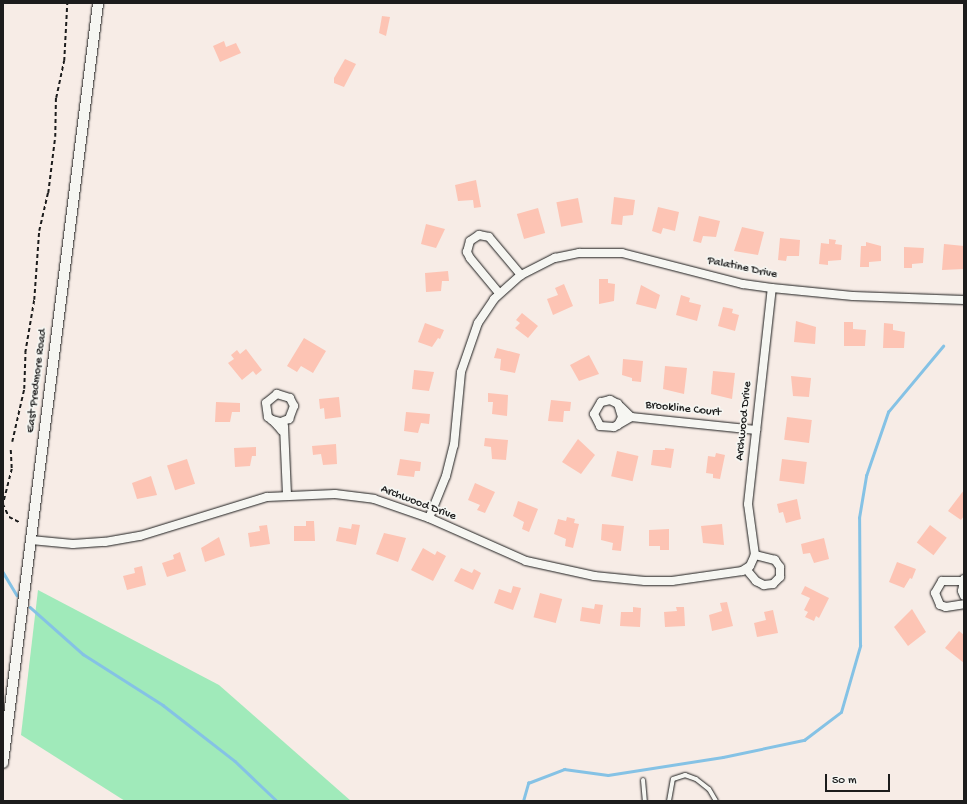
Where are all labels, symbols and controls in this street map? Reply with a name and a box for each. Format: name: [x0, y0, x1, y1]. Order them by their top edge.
street label: Palatine Drive: [706, 255, 778, 283]
street label: East Predmore Road: [24, 328, 52, 434]
street label: Archwood Drive: [734, 381, 756, 461]
street label: Brookline Court: [645, 399, 721, 421]
street label: Archwood Drive: [378, 483, 458, 525]
scale bar: [827, 766, 892, 792]
text: 50 m: [832, 774, 857, 788]

